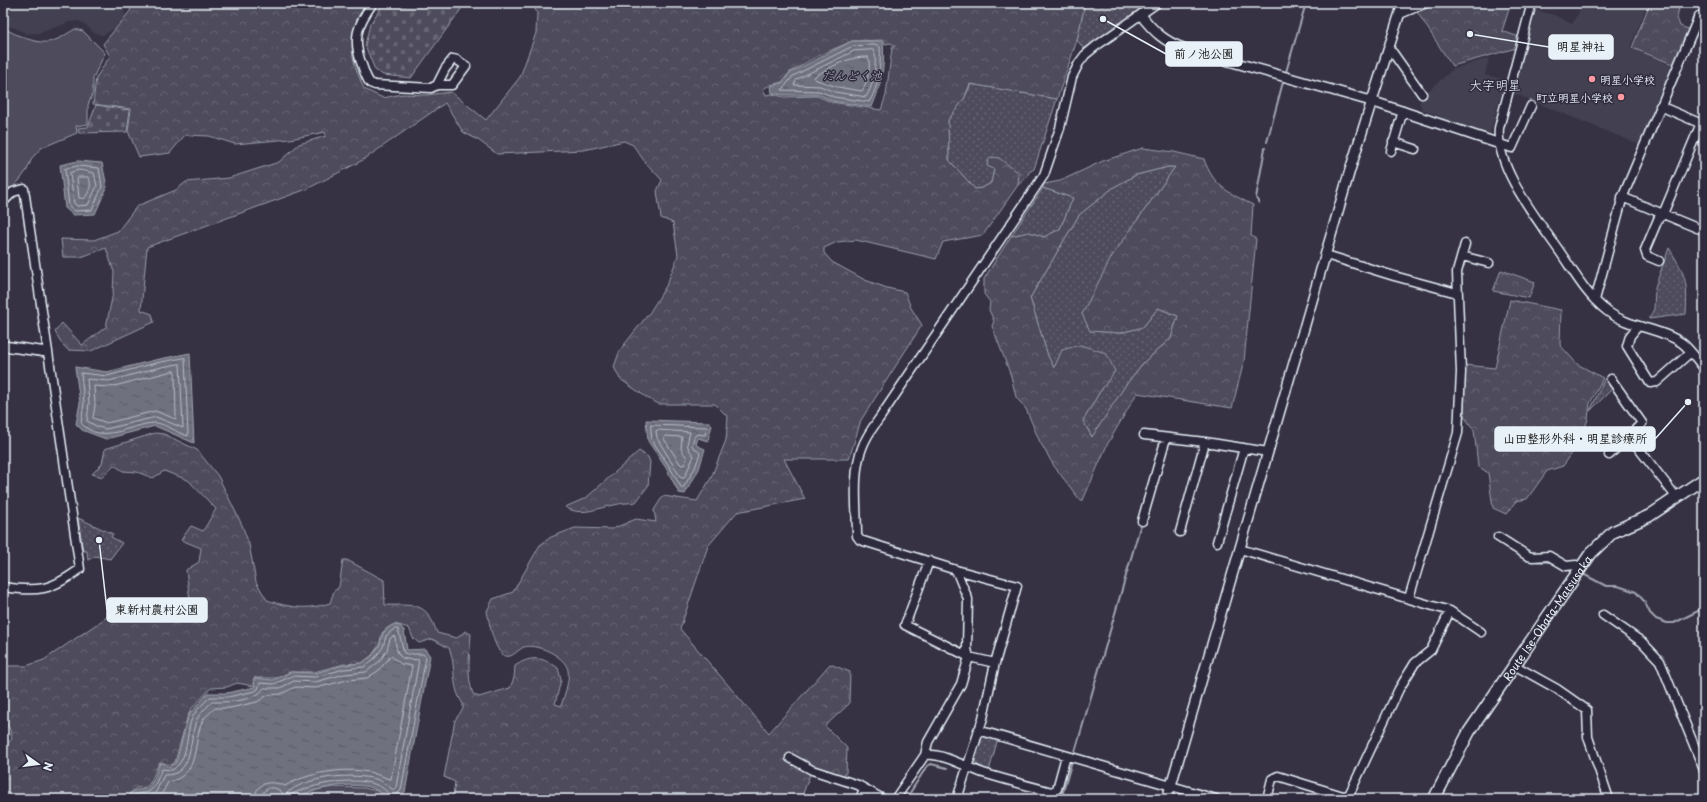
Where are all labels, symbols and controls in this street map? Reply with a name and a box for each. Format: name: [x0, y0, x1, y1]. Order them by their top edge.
callout: 明星神社: [1549, 35, 1613, 59]
text: 明星神社: [1557, 37, 1605, 55]
callout: 前ノ池公園: [1166, 42, 1242, 66]
text: 前ノ池公園: [1174, 44, 1234, 62]
water label: だんどく池: [822, 66, 883, 84]
place label: 明星小学校: [1600, 71, 1655, 88]
marker: 明星小学校: [1587, 74, 1597, 84]
district label: 大字明星: [1469, 75, 1521, 94]
place label: 町立明星小学校: [1536, 89, 1613, 106]
marker: 町立明星小学校: [1616, 92, 1626, 102]
callout: 山田整形外科・明星診療所: [1495, 427, 1655, 451]
text: 山田整形外科・明星診療所: [1503, 429, 1648, 447]
street label: Route Ise-Obata-Matsusaka: [1498, 551, 1596, 684]
callout: 東新村農村公園: [107, 598, 207, 622]
text: 東新村農村公園: [115, 600, 199, 618]
north arrow: [18, 744, 58, 784]
text: N: [39, 760, 57, 773]

